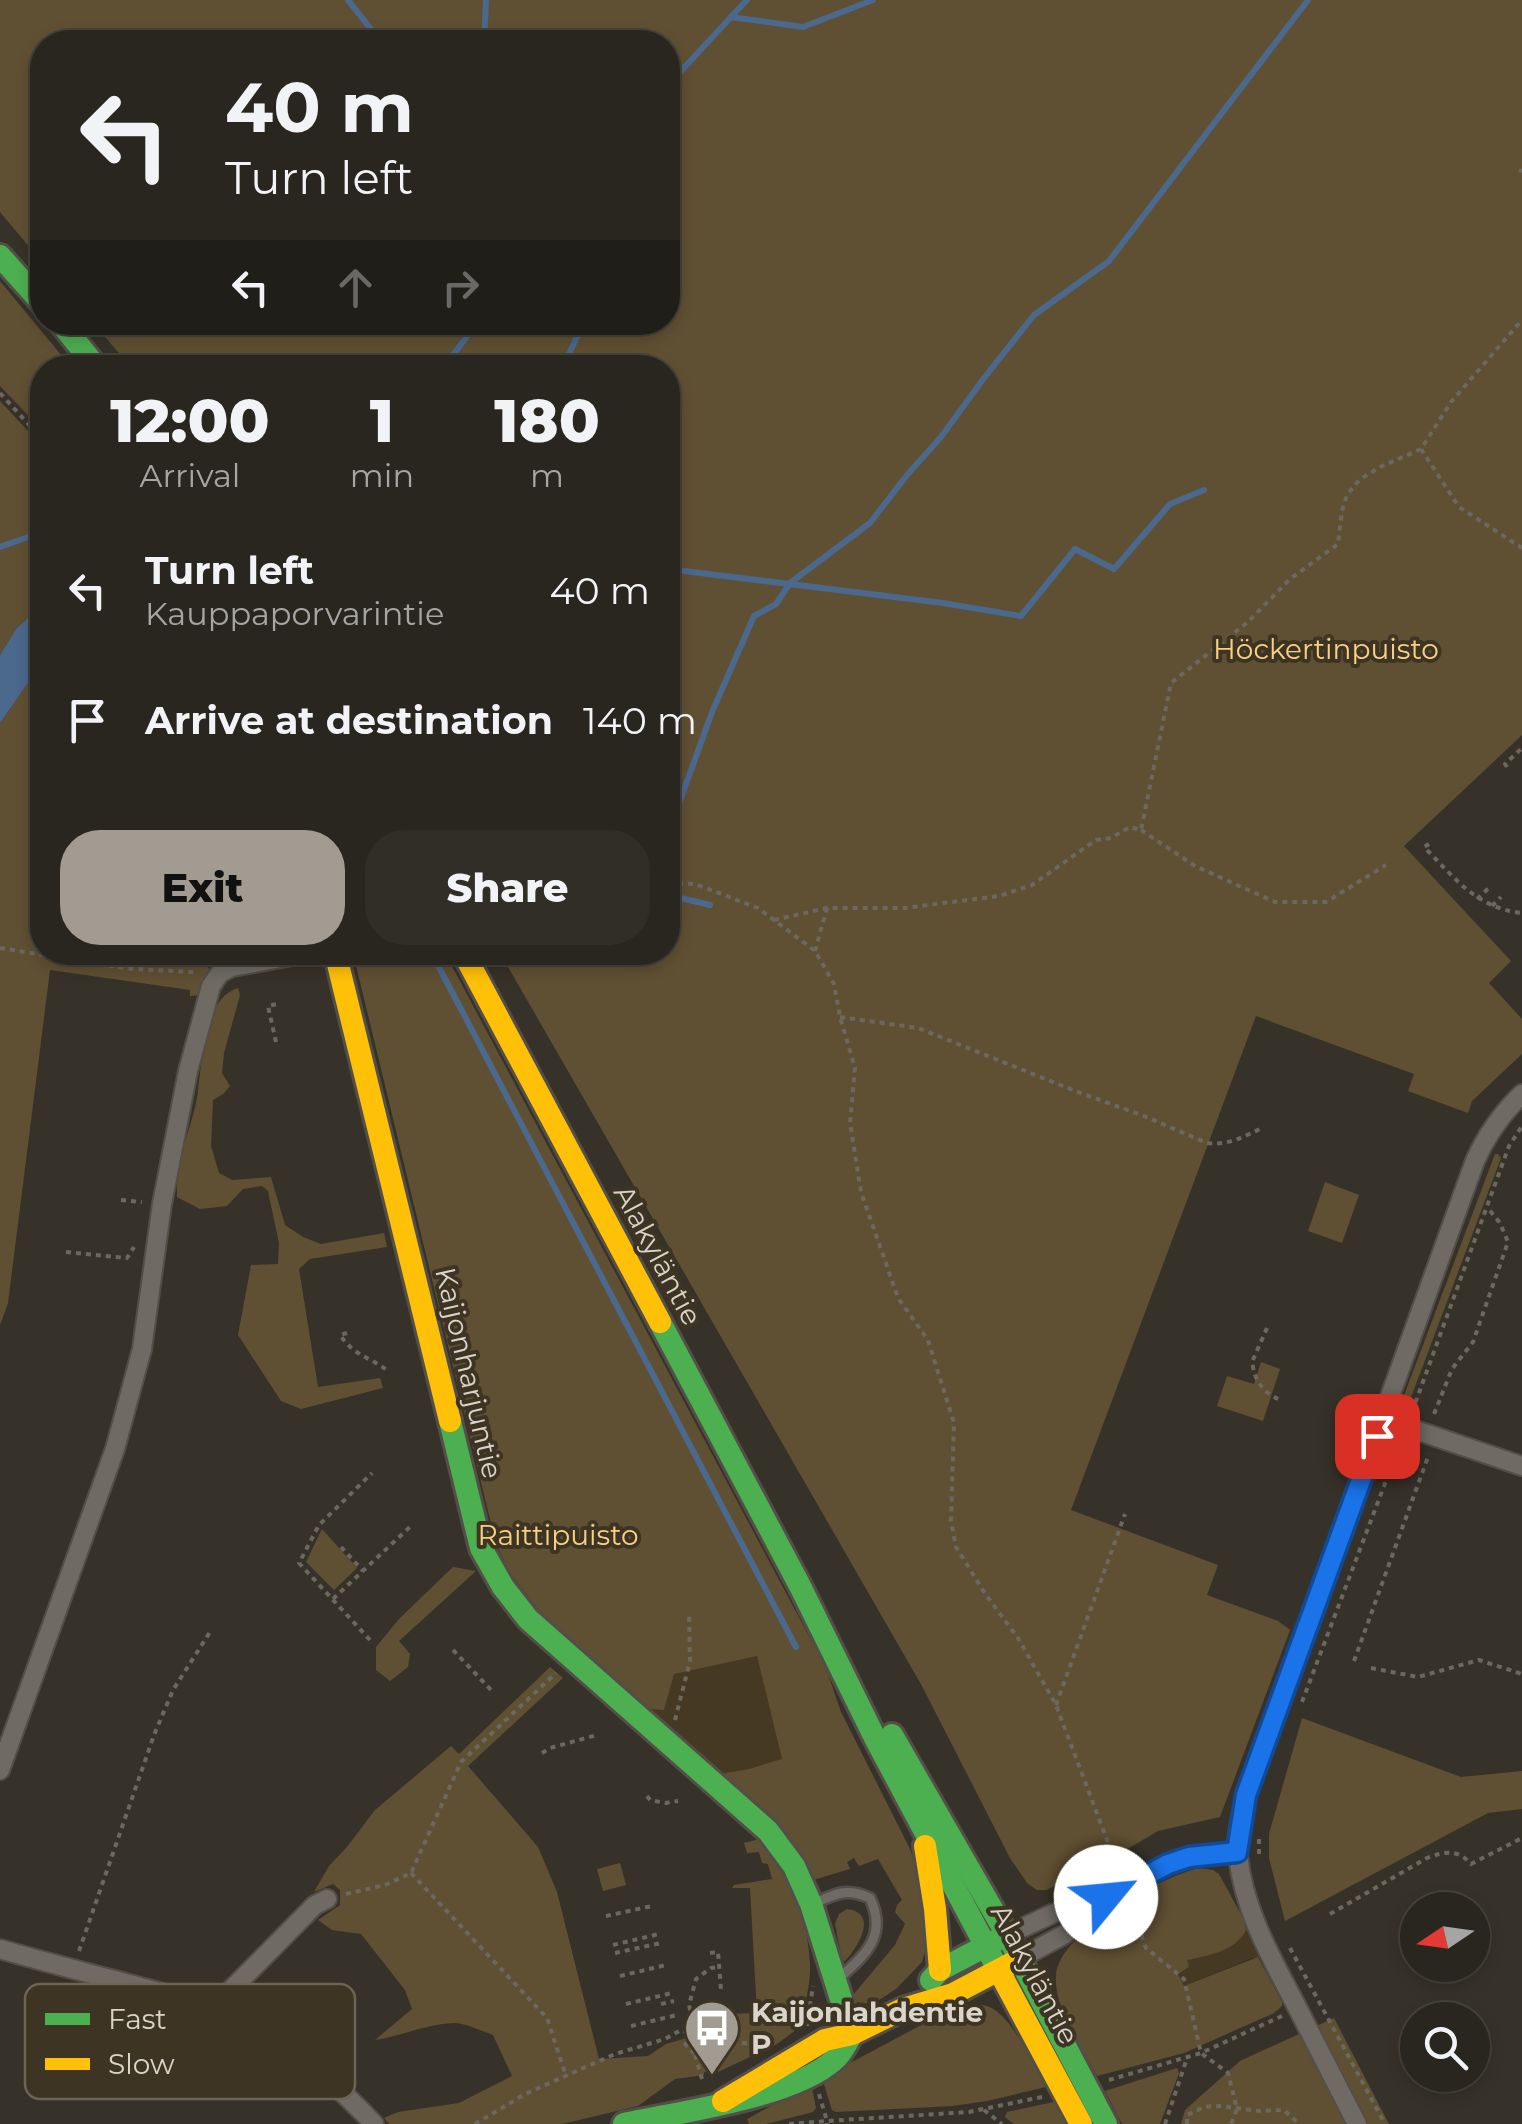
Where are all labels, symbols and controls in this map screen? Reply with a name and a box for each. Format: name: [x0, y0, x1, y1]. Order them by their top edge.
text: 40 m: [225, 64, 414, 150]
icon: left: [60, 70, 190, 200]
text: Turn left: [225, 150, 413, 205]
icon: left: [223, 260, 278, 315]
icon: ahead: [328, 260, 383, 315]
icon: right: [433, 260, 488, 315]
text: 12:00: [110, 384, 270, 457]
text: 1: [370, 384, 394, 457]
text: 180: [494, 384, 600, 457]
text: Arrival: [139, 456, 240, 495]
text: min: [350, 456, 414, 495]
text: m: [530, 456, 564, 495]
text: Turn left: [145, 547, 314, 594]
icon: left: [60, 563, 115, 618]
text: 40 m: [549, 567, 650, 614]
text: Kauppaporvarintie: [145, 594, 444, 633]
park label: Höckertinpuisto: [1213, 632, 1439, 666]
icon: arrive: [60, 693, 115, 748]
text: Arrive at destination: [145, 697, 553, 744]
text: 140 m: [583, 697, 697, 744]
button: Exit: [60, 830, 345, 945]
button: Share: [365, 830, 650, 945]
street label: Alakyläntie: [607, 1179, 709, 1331]
street label: Kaijonharjuntie: [428, 1264, 510, 1482]
pin: [1335, 1394, 1420, 1479]
icon: arrive: [1350, 1409, 1405, 1464]
park label: Raittipuisto: [477, 1518, 639, 1552]
position arrow: [1054, 1845, 1158, 1949]
north arrow: [1400, 1892, 1490, 1982]
map controls: [1400, 1892, 1490, 2092]
street label: Alakyläntie: [984, 1898, 1086, 2050]
legend: [25, 1984, 355, 2099]
place label: Kaijonlahdentie P: [751, 1995, 983, 2061]
bus stop icon: Kaijonlahdentie P: [682, 1998, 742, 2077]
text: Fast: [108, 2002, 167, 2036]
button: search: [1400, 2002, 1490, 2092]
text: Slow: [108, 2047, 175, 2081]

